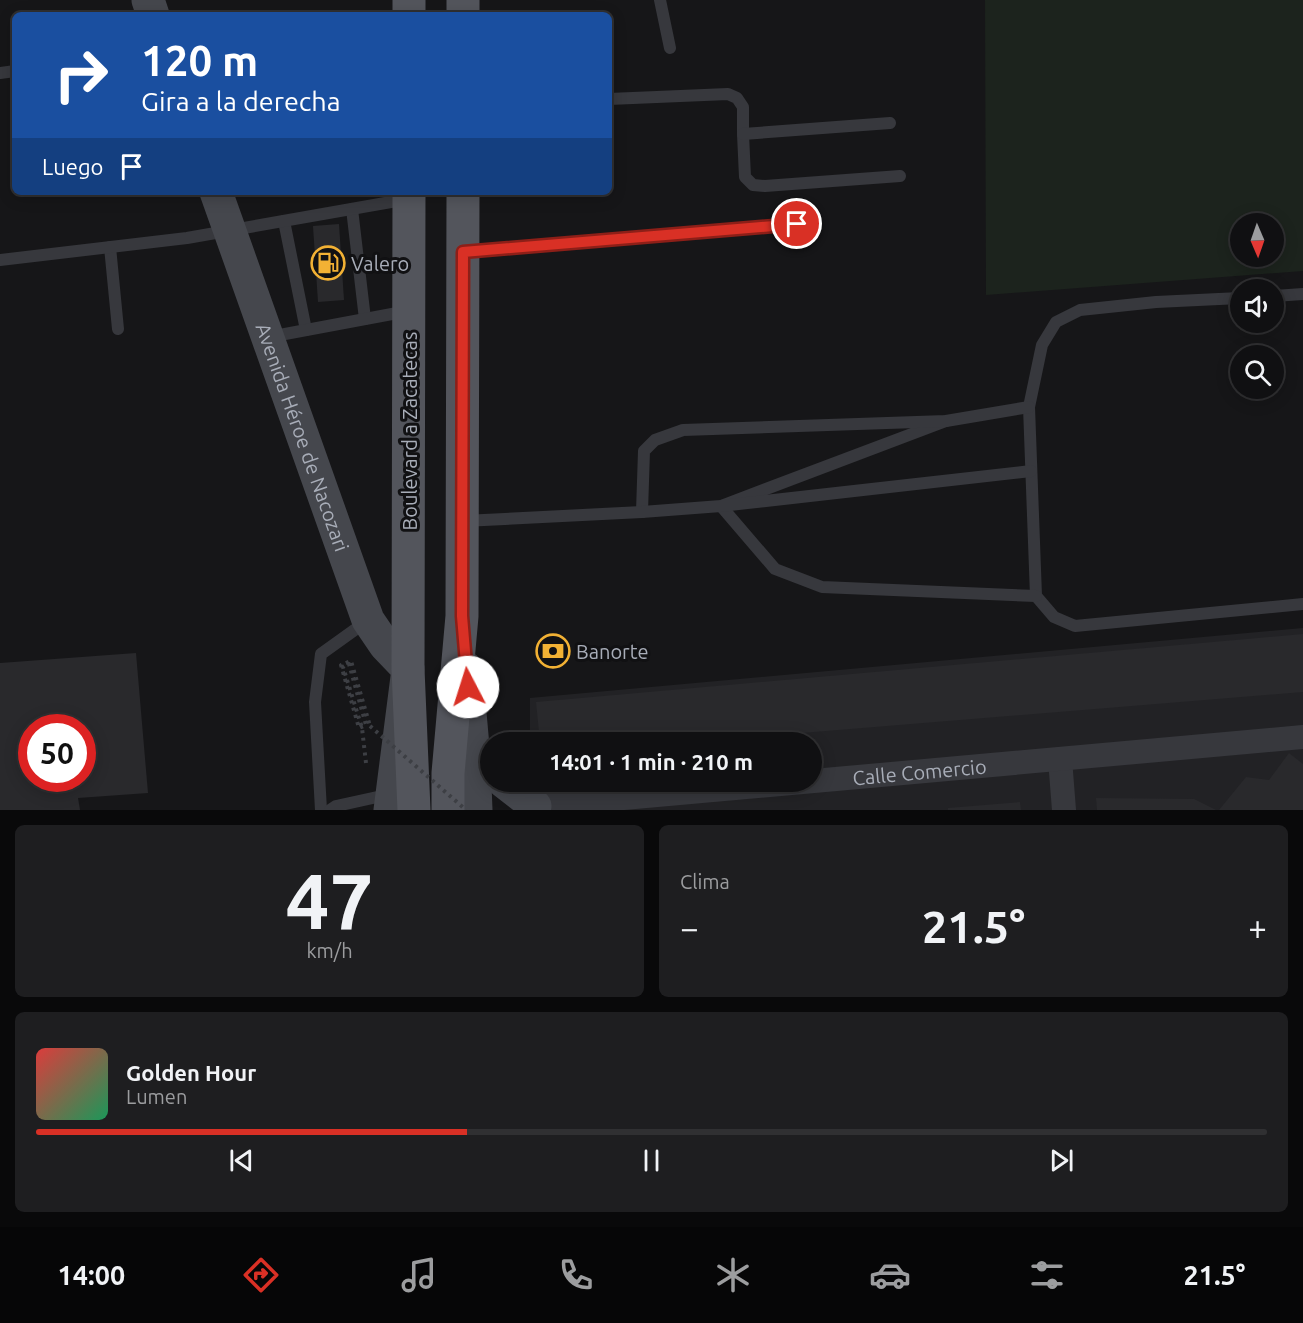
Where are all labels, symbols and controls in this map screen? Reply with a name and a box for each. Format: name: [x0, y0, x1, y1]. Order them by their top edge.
icon: right: [42, 36, 120, 114]
text: 120 m: [141, 37, 258, 84]
text: Gira a la derecha: [141, 86, 341, 116]
icon: arrive: [115, 150, 148, 183]
text: Luego: [42, 154, 103, 179]
pin: [771, 198, 822, 249]
icon: arrive: [780, 207, 813, 240]
north arrow: [1230, 213, 1284, 267]
map controls: [1230, 213, 1284, 399]
fuel station icon: Valero: [310, 245, 346, 281]
place label: Valero: [351, 252, 409, 275]
button: sound: [1230, 279, 1284, 333]
street label: Avenida Héroe de Nacozari: [252, 320, 354, 554]
street label: Boulevard a Zacatecas: [398, 331, 421, 531]
button: search: [1230, 345, 1284, 399]
bank icon: Banorte: [535, 633, 571, 669]
place label: Banorte: [576, 640, 649, 663]
position arrow: [436, 655, 500, 719]
speed limit sign: 50: [18, 714, 96, 792]
text: 14:01 · 1 min · 210 m: [549, 749, 753, 774]
street label: Calle Comercio: [851, 754, 987, 789]
text: 47: [286, 856, 373, 944]
text: Clima: [680, 870, 730, 893]
text: 21.5°: [922, 901, 1025, 952]
text: −: [680, 909, 699, 946]
text: +: [1248, 909, 1267, 946]
text: km/h: [306, 939, 353, 962]
text: Golden Hour: [126, 1060, 256, 1085]
text: Lumen: [126, 1085, 187, 1108]
icon: previous: [225, 1144, 258, 1177]
icon: pause: [635, 1144, 668, 1177]
icon: next: [1045, 1144, 1078, 1177]
icon: directions: [240, 1254, 282, 1296]
icon: music: [398, 1254, 440, 1296]
icon: phone: [555, 1254, 597, 1296]
icon: climate: [712, 1254, 754, 1296]
icon: car: [869, 1254, 911, 1296]
icon: filters: [1026, 1254, 1068, 1296]
text: 14:00: [58, 1260, 125, 1290]
text: 21.5°: [1183, 1260, 1245, 1290]

